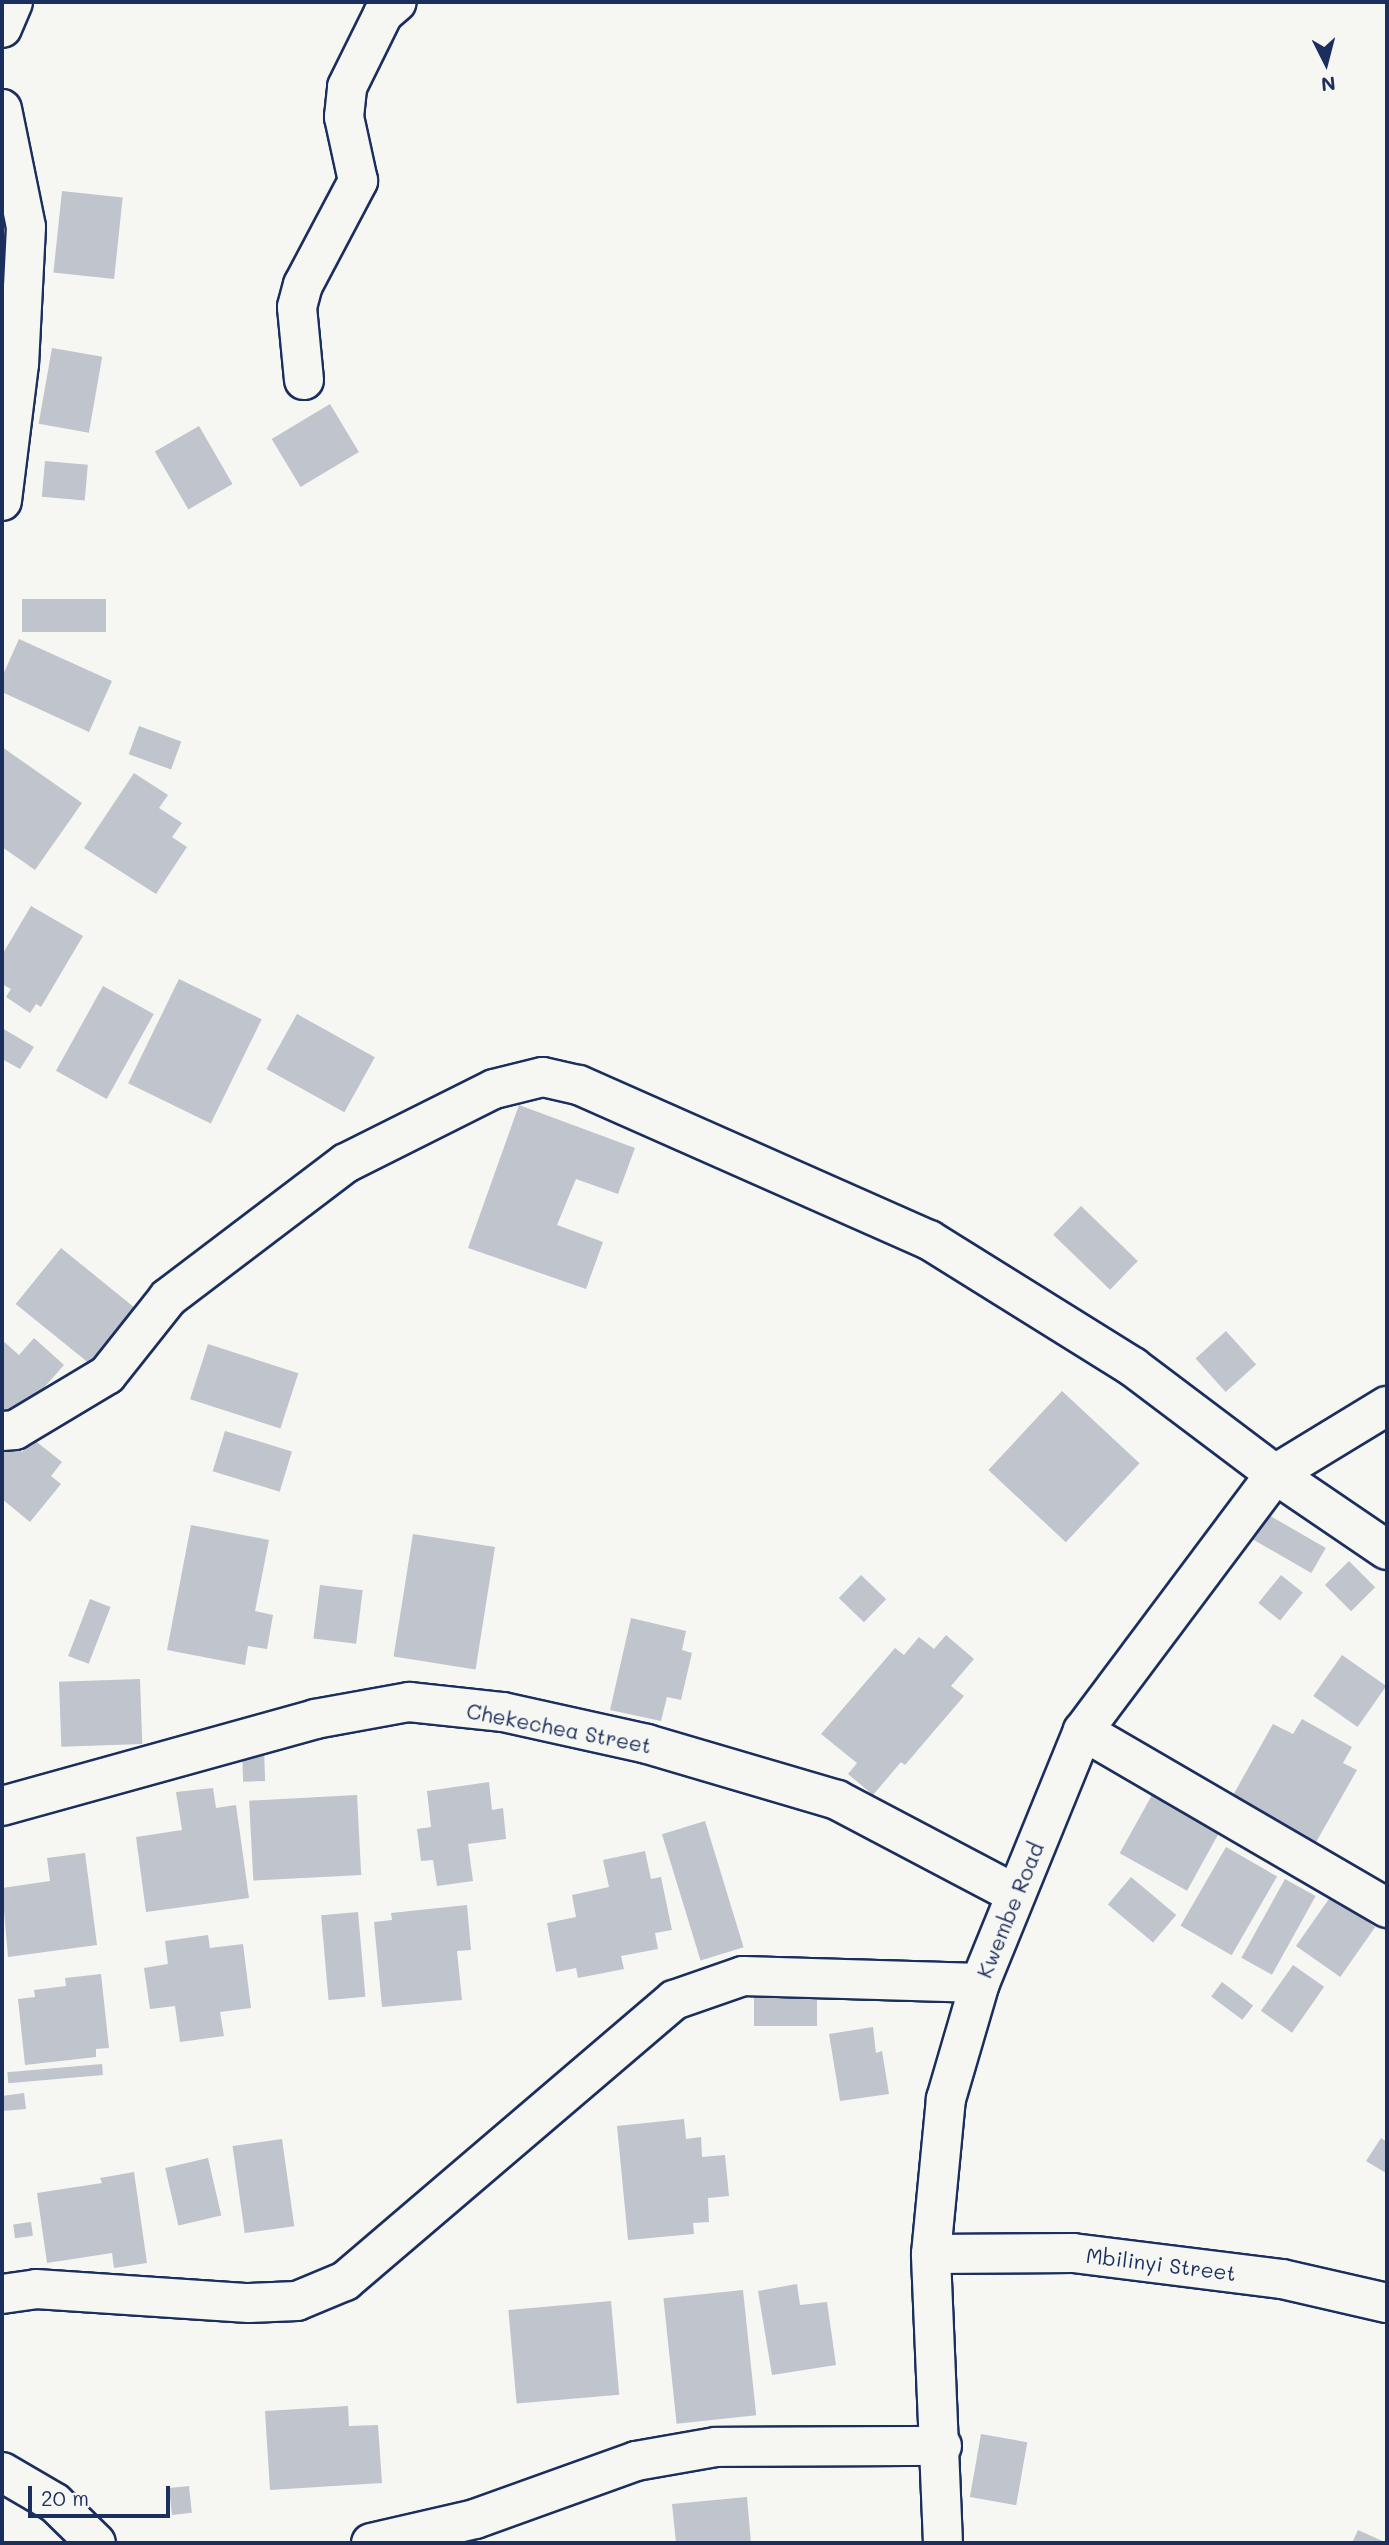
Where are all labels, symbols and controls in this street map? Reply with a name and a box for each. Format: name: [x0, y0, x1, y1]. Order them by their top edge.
north arrow: [1291, 28, 1361, 98]
text: N: [1320, 71, 1337, 98]
street label: Chekechea Street: [464, 1698, 654, 1758]
street label: Kwembe Road: [971, 1838, 1049, 1982]
street label: Mbilinyi Street: [1085, 2242, 1237, 2286]
scale bar: [32, 2472, 173, 2516]
text: 20 m: [41, 2484, 89, 2511]

